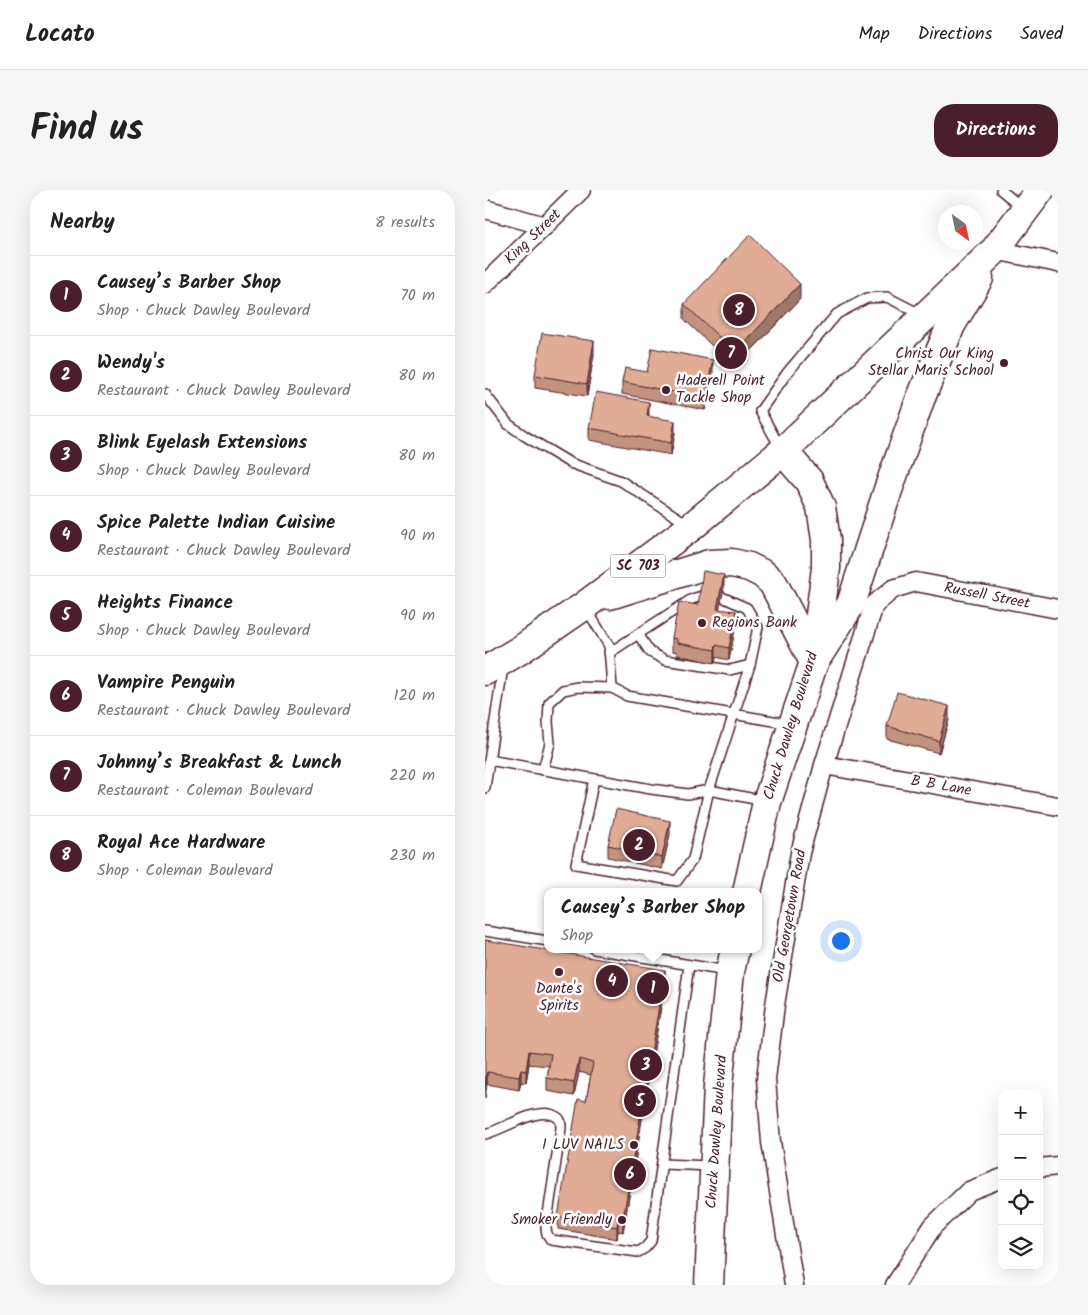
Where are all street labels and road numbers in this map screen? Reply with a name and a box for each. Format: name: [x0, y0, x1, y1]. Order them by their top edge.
street label: King Street: [499, 203, 567, 271]
road number: SC 703: [611, 554, 665, 578]
street label: Russell Street: [942, 576, 1032, 616]
street label: Chuck Dawley Boulevard: [757, 648, 825, 803]
street label: B B Lane: [909, 769, 973, 803]
street label: Old Georgetown Road: [766, 847, 814, 984]
street label: Chuck Dawley Boulevard: [700, 1054, 734, 1210]

